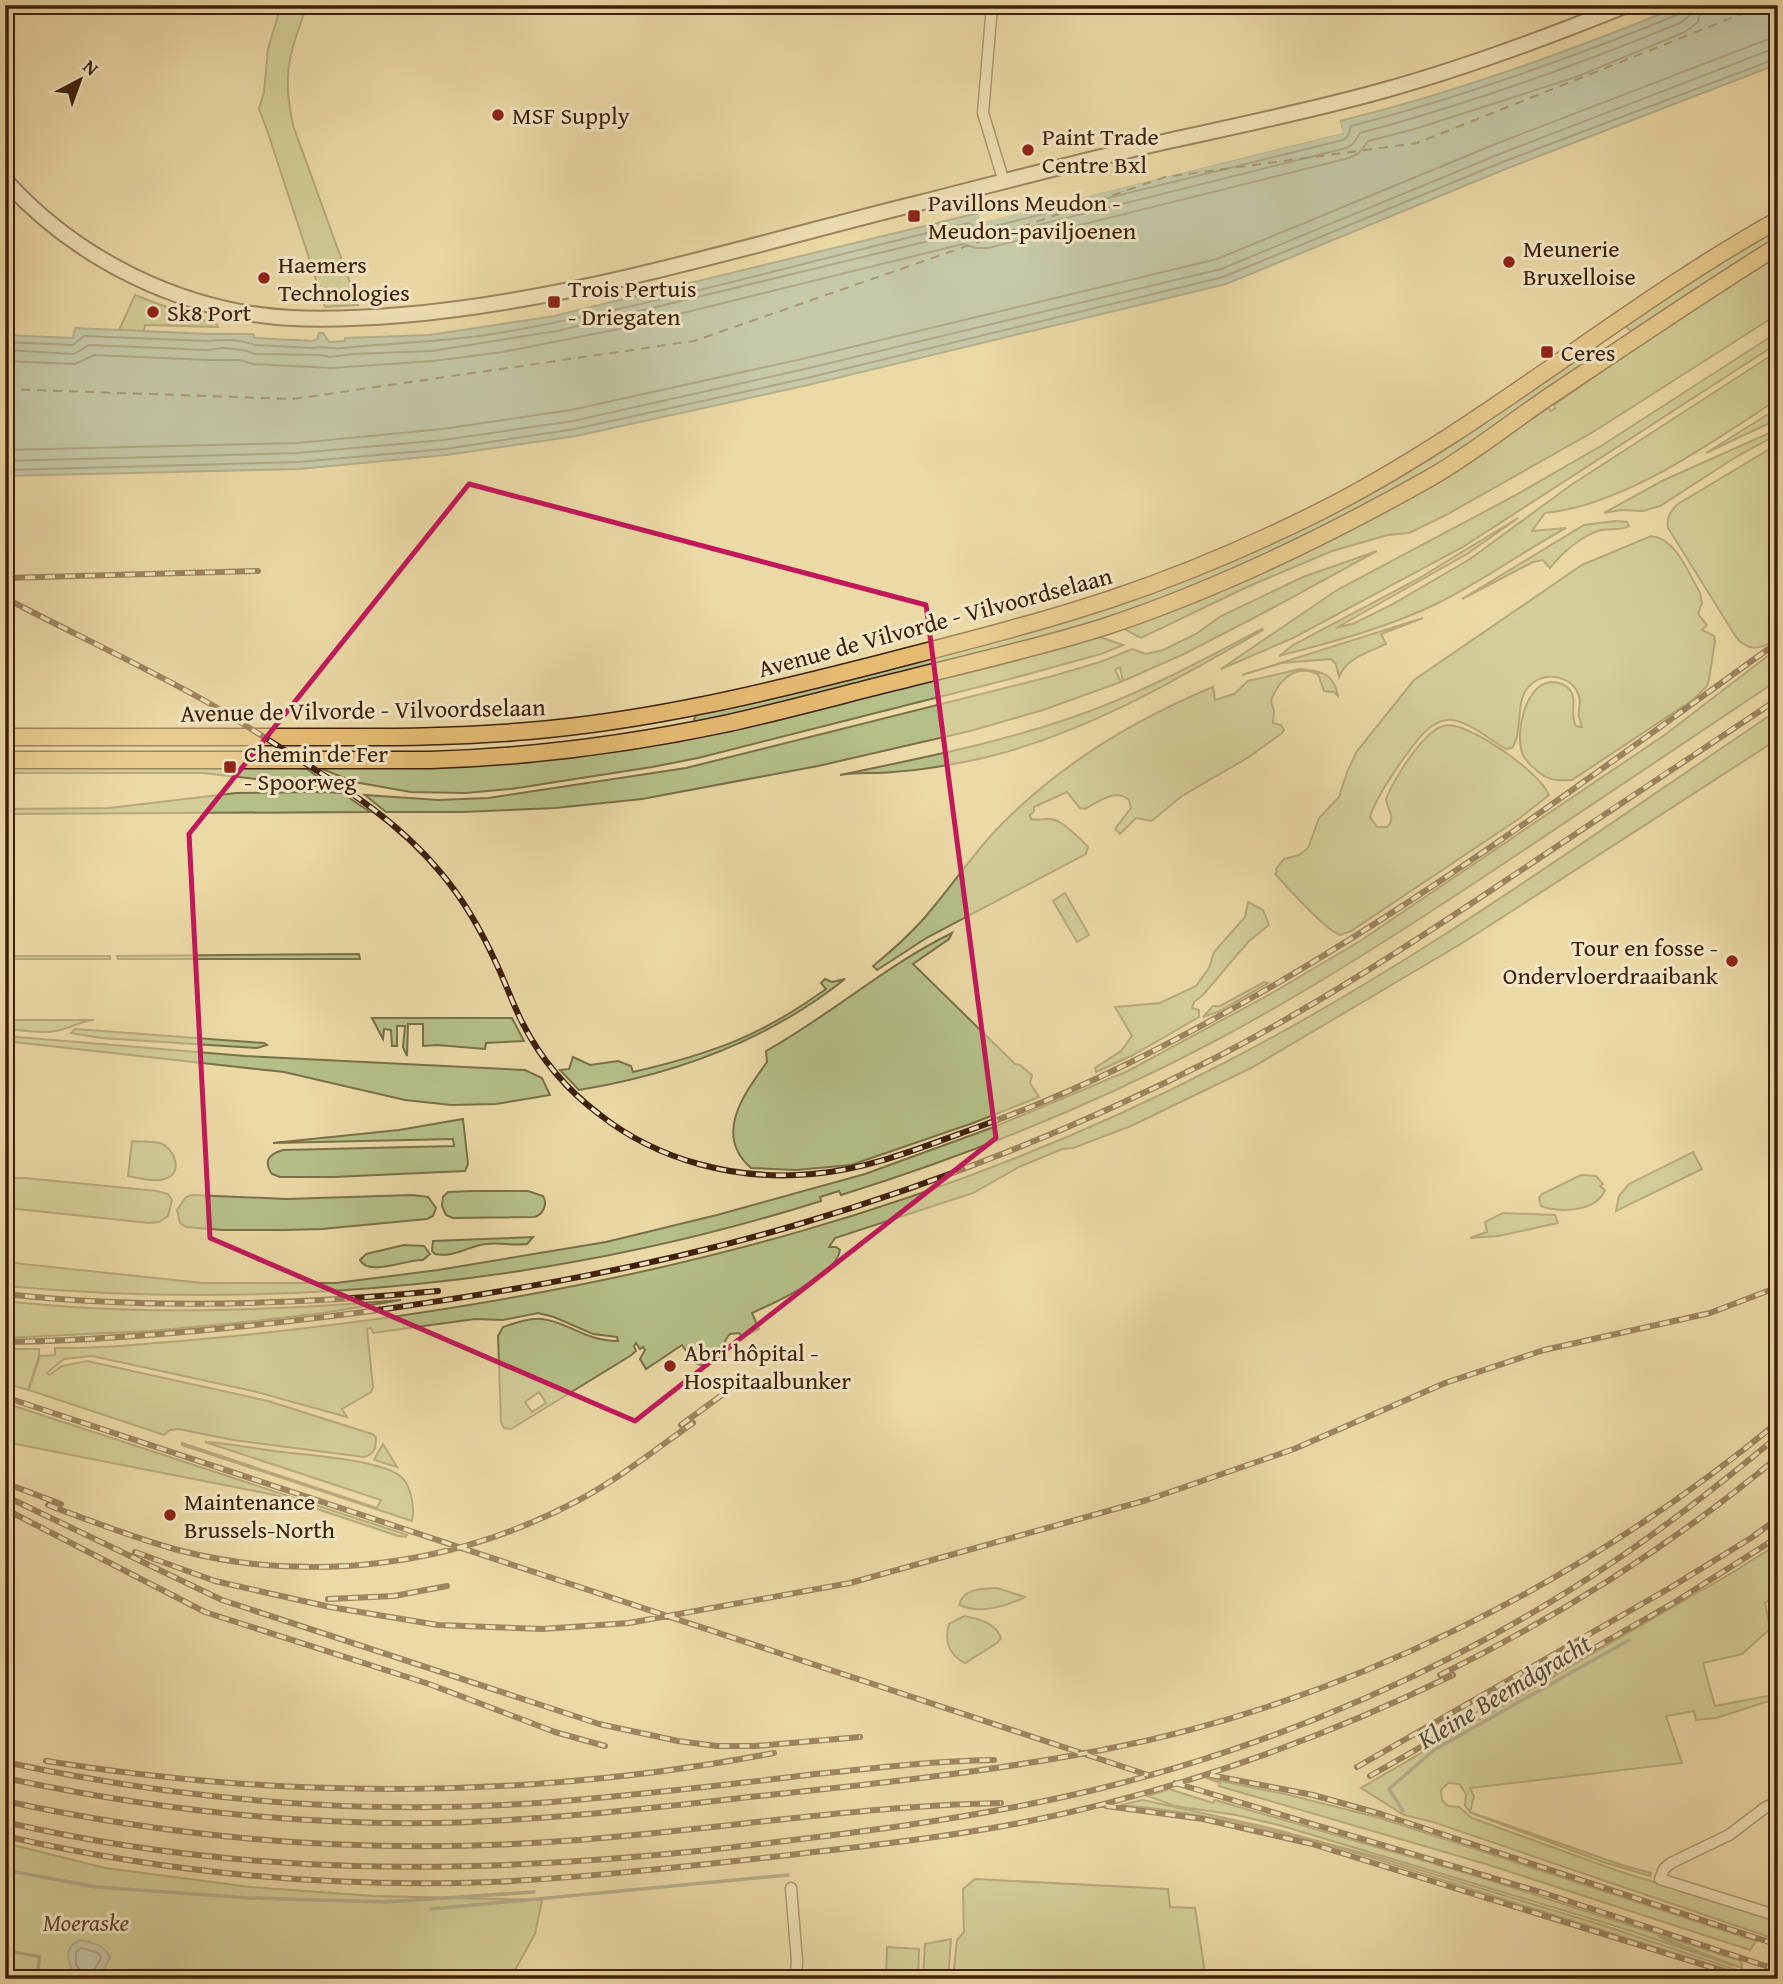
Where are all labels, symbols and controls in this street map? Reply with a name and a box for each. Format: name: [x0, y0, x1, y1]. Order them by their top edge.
north arrow: [46, 46, 116, 116]
text: N: [77, 52, 105, 82]
place label: MSF Supply: [512, 98, 630, 133]
marker: MSF Supply: [490, 107, 506, 123]
place label: Paint Trade Centre Bxl: [1042, 119, 1159, 182]
marker: Paint Trade Centre Bxl: [1020, 142, 1036, 158]
place label: Pavillons Meudon - Meudon-paviljoenen: [928, 185, 1137, 248]
marker: Pavillons Meudon - Meudon-paviljoenen: [906, 208, 922, 224]
place label: Meunerie Bruxelloise: [1523, 231, 1636, 294]
place label: Haemers Technologies: [278, 247, 410, 310]
marker: Meunerie Bruxelloise: [1501, 254, 1517, 270]
marker: Haemers Technologies: [256, 270, 272, 286]
place label: Trois Pertuis - Driegaten: [568, 271, 697, 334]
marker: Trois Pertuis - Driegaten: [546, 294, 562, 310]
place label: Sk8 Port: [167, 295, 252, 330]
marker: Sk8 Port: [145, 304, 161, 320]
place label: Ceres: [1561, 335, 1616, 370]
marker: Ceres: [1539, 344, 1555, 360]
street label: Avenue de Vilvorde - Vilvoordselaan: [754, 558, 1116, 686]
street label: Avenue de Vilvorde - Vilvoordselaan: [180, 689, 546, 731]
place label: Chemin de Fer - Spoorweg: [244, 736, 388, 799]
marker: Chemin de Fer - Spoorweg: [222, 759, 238, 775]
place label: Tour en fosse - Ondervloerdraaibank: [1503, 930, 1719, 993]
marker: Tour en fosse - Ondervloerdraaibank: [1724, 953, 1740, 969]
place label: Abri hôpital - Hospitaalbunker: [684, 1335, 851, 1398]
marker: Abri hôpital - Hospitaalbunker: [662, 1358, 678, 1374]
place label: Maintenance Brussels-North: [184, 1484, 336, 1547]
marker: Maintenance Brussels-North: [162, 1507, 178, 1523]
water label: Kleine Beemdgracht: [1409, 1623, 1599, 1759]
park label: Moeraske: [43, 1905, 130, 1940]

